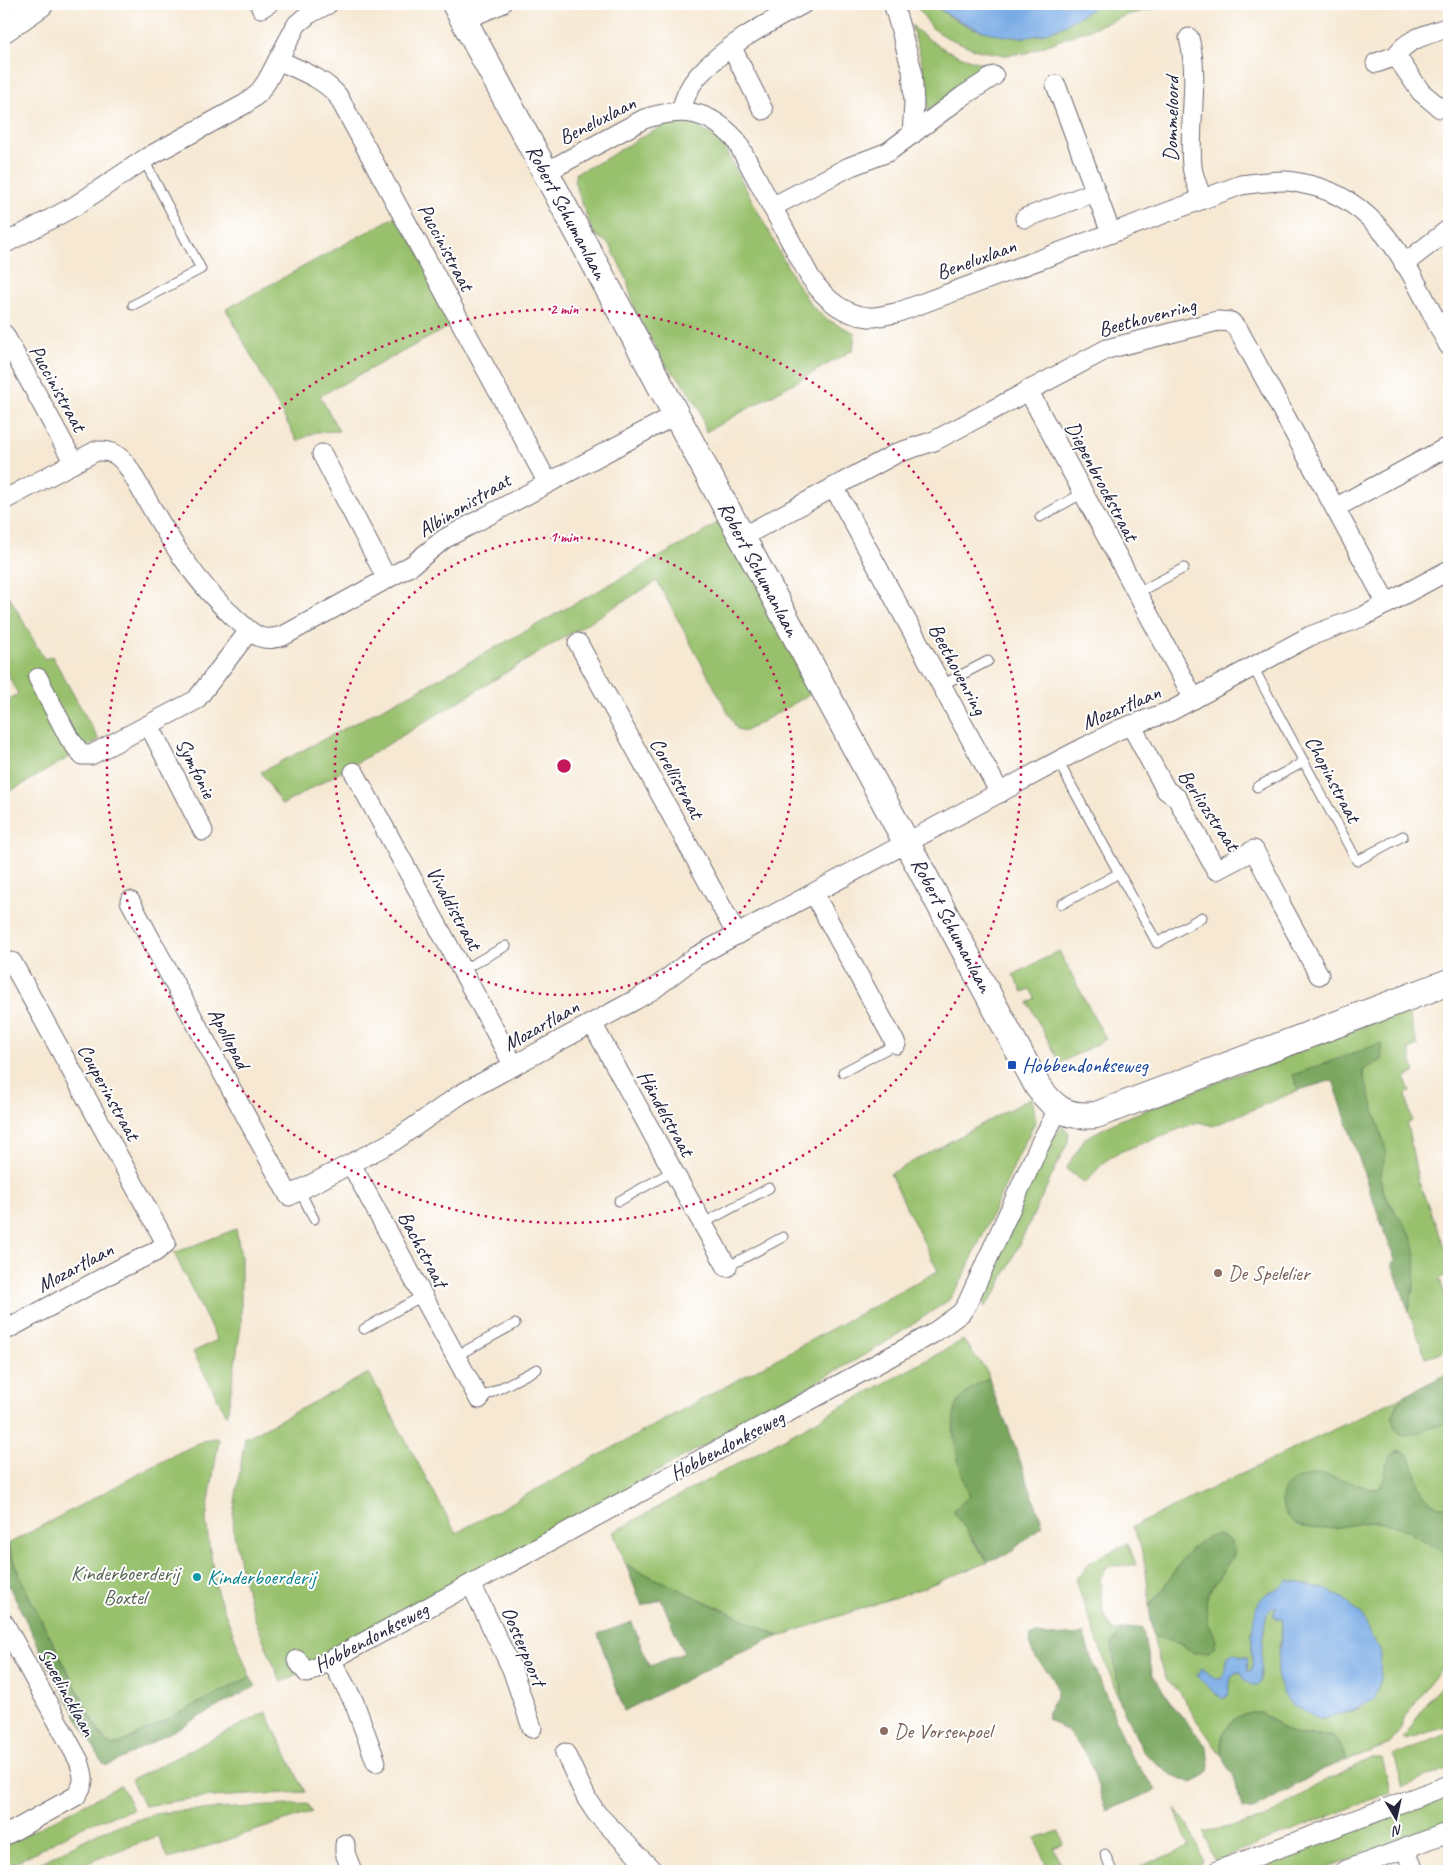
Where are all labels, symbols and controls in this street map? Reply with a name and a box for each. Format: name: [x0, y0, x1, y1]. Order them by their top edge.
street label: Dommeloord: [1157, 72, 1185, 162]
street label: Beneluxlaan: [554, 89, 640, 150]
street label: Robert Schumanlaan: [521, 140, 614, 285]
street label: Puccinistraat: [412, 199, 481, 297]
street label: Beneluxlaan: [932, 232, 1020, 285]
street label: Beethovenring: [1095, 291, 1200, 343]
text: 2 min: [550, 300, 579, 319]
street label: Puccinistraat: [24, 340, 93, 438]
street label: Diepenbrockstraat: [1059, 417, 1145, 547]
street label: Albinonistraat: [413, 466, 517, 543]
street label: Robert Schumanlaan: [713, 497, 806, 642]
text: 1 min: [550, 528, 579, 547]
street label: Beethovenring: [923, 619, 994, 721]
street label: Mozartlaan: [1078, 679, 1165, 735]
street label: Chopinstraat: [1299, 731, 1368, 829]
street label: Corellistraat: [644, 733, 711, 825]
street label: Symfonie: [170, 734, 223, 803]
centre of rings: [555, 757, 573, 775]
street label: Berliozstraat: [1172, 764, 1247, 858]
street label: Robert Schumanlaan: [906, 853, 999, 998]
street label: Vivaldistraat: [420, 862, 489, 956]
street label: Mozartlaan: [498, 993, 584, 1056]
street label: Apollopad: [202, 1003, 258, 1076]
street label: Couperinstraat: [72, 1039, 147, 1147]
place label: Hobbendonkseweg: [1022, 1052, 1149, 1078]
marker: Hobbendonkseweg: [1006, 1059, 1018, 1071]
street label: Händelstraat: [632, 1065, 701, 1163]
street label: Bachstraat: [392, 1206, 455, 1294]
street label: Mozartlaan: [32, 1236, 118, 1298]
place label: De Spelelier: [1228, 1260, 1312, 1286]
marker: De Spelelier: [1212, 1267, 1224, 1279]
street label: Hobbendonkseweg: [665, 1403, 790, 1486]
park label: Kinderboerderij Boxtel: [71, 1560, 182, 1610]
place label: Kinderboerderij: [207, 1564, 318, 1590]
marker: Kinderboerderij: [191, 1571, 203, 1583]
street label: Hobbendonkseweg: [309, 1595, 434, 1678]
street label: Oosterpoort: [496, 1602, 554, 1692]
street label: Sweelincklaan: [32, 1643, 102, 1741]
place label: De Vorsenpoel: [894, 1718, 995, 1744]
marker: De Vorsenpoel: [878, 1725, 890, 1737]
north arrow: [1370, 1792, 1420, 1842]
text: N: [1390, 1821, 1404, 1840]

